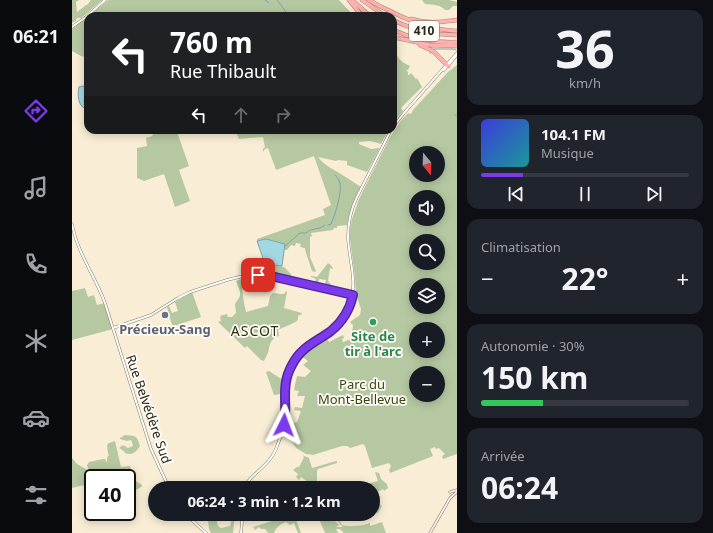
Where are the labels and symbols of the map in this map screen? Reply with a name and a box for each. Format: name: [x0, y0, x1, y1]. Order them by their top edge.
road number: 410: [409, 21, 439, 41]
north arrow: [409, 146, 445, 182]
pin: [241, 258, 275, 292]
marker: Précieux-Sang: [160, 310, 170, 320]
marker: Site de tir à l'arc: [368, 317, 378, 327]
place label: Précieux-Sang: [119, 320, 211, 338]
district label: ASCOT: [231, 321, 279, 340]
place label: Site de tir à l'arc: [345, 327, 402, 360]
street label: Rue Belvédère Sud: [122, 352, 176, 466]
park label: Parc du Mont-Bellevue: [318, 375, 406, 408]
position arrow: [263, 404, 305, 446]
speed limit sign: 40: [84, 469, 136, 521]

